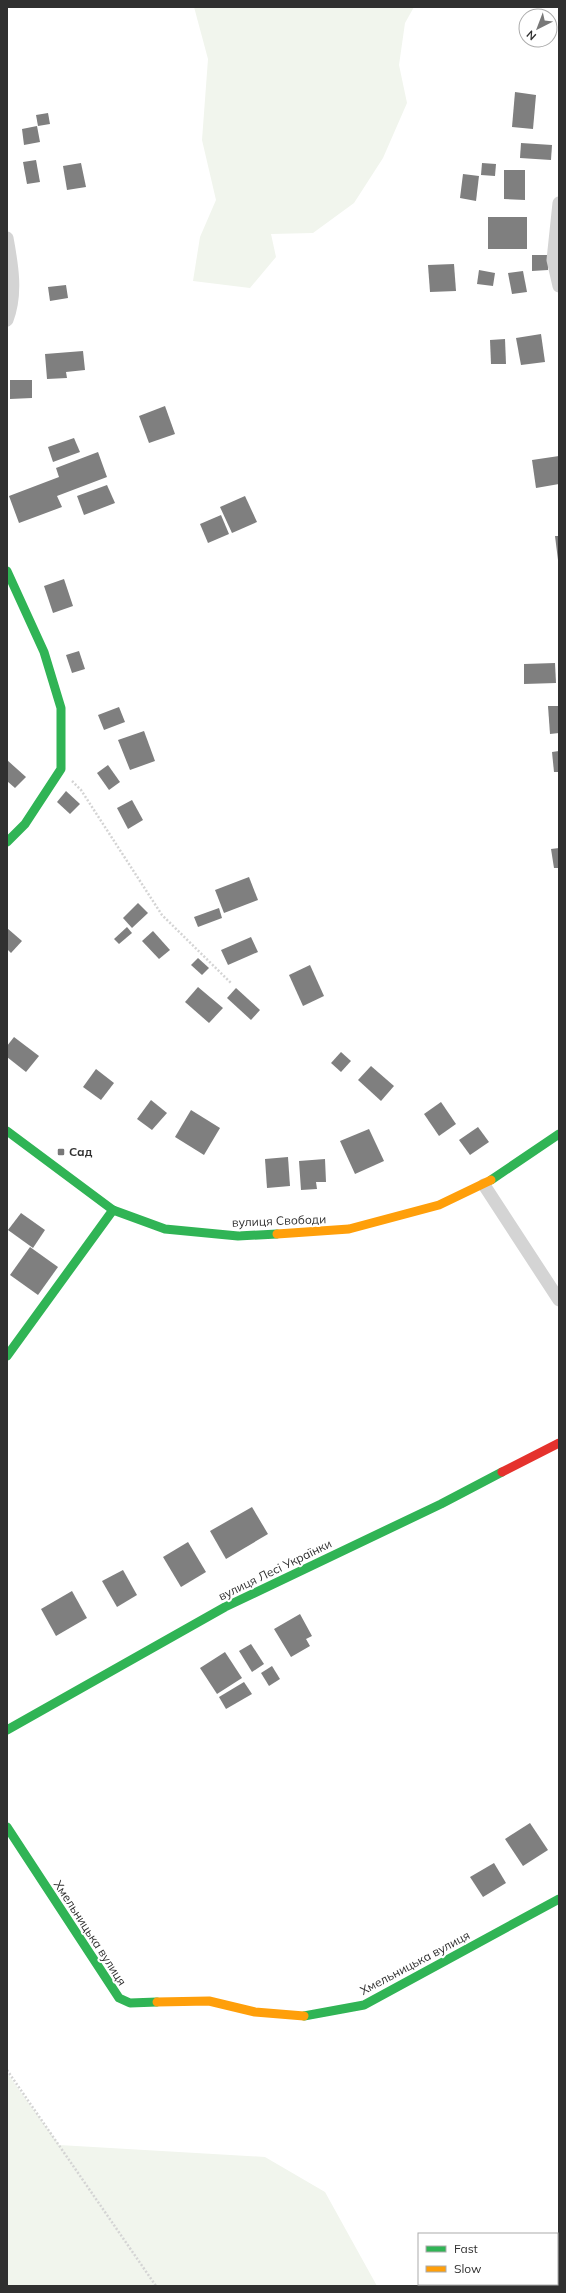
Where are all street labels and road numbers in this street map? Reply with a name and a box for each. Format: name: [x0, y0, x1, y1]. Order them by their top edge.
street label: вулиця Свободи: [232, 1211, 326, 1230]
street label: вулиця Лесі Українки: [216, 1536, 334, 1604]
street label: Хмельницька вулиця: [51, 1877, 130, 1988]
street label: Хмельницька вулиця: [357, 1927, 472, 1998]

